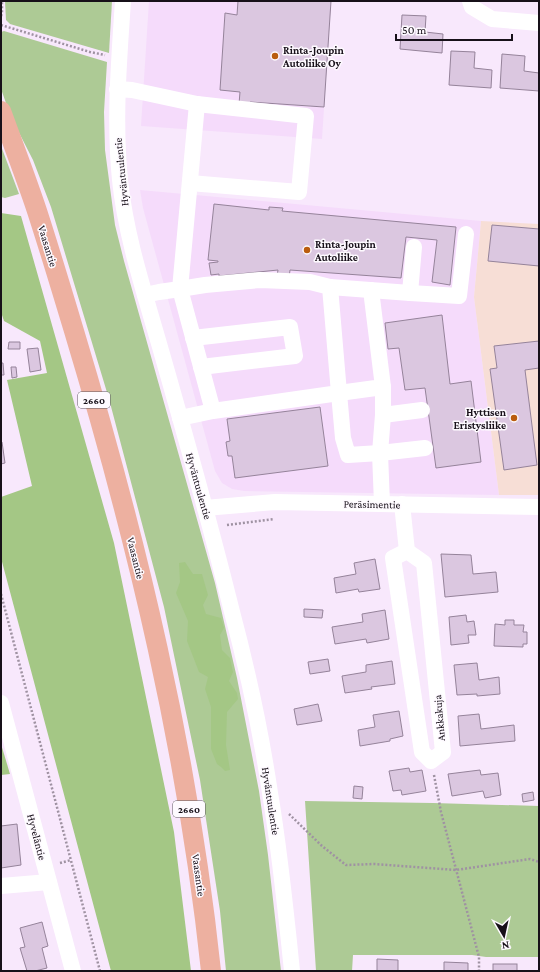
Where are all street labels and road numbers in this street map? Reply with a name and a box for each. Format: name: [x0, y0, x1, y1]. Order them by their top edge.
street label: Hyväntuulentie: [111, 137, 132, 207]
street label: Vaasantie: [36, 224, 60, 268]
road number: 2660: [78, 392, 110, 408]
street label: Hyväntuulentie: [183, 451, 214, 521]
street label: Peräsimentie: [343, 498, 401, 510]
street label: Vaasantie: [125, 536, 147, 580]
street label: Ankkakuja: [431, 694, 448, 742]
street label: Hyväntuulentie: [259, 766, 282, 836]
road number: 2660: [173, 801, 205, 817]
street label: Hyveläntie: [24, 813, 49, 862]
street label: Vaasantie: [190, 853, 208, 897]

